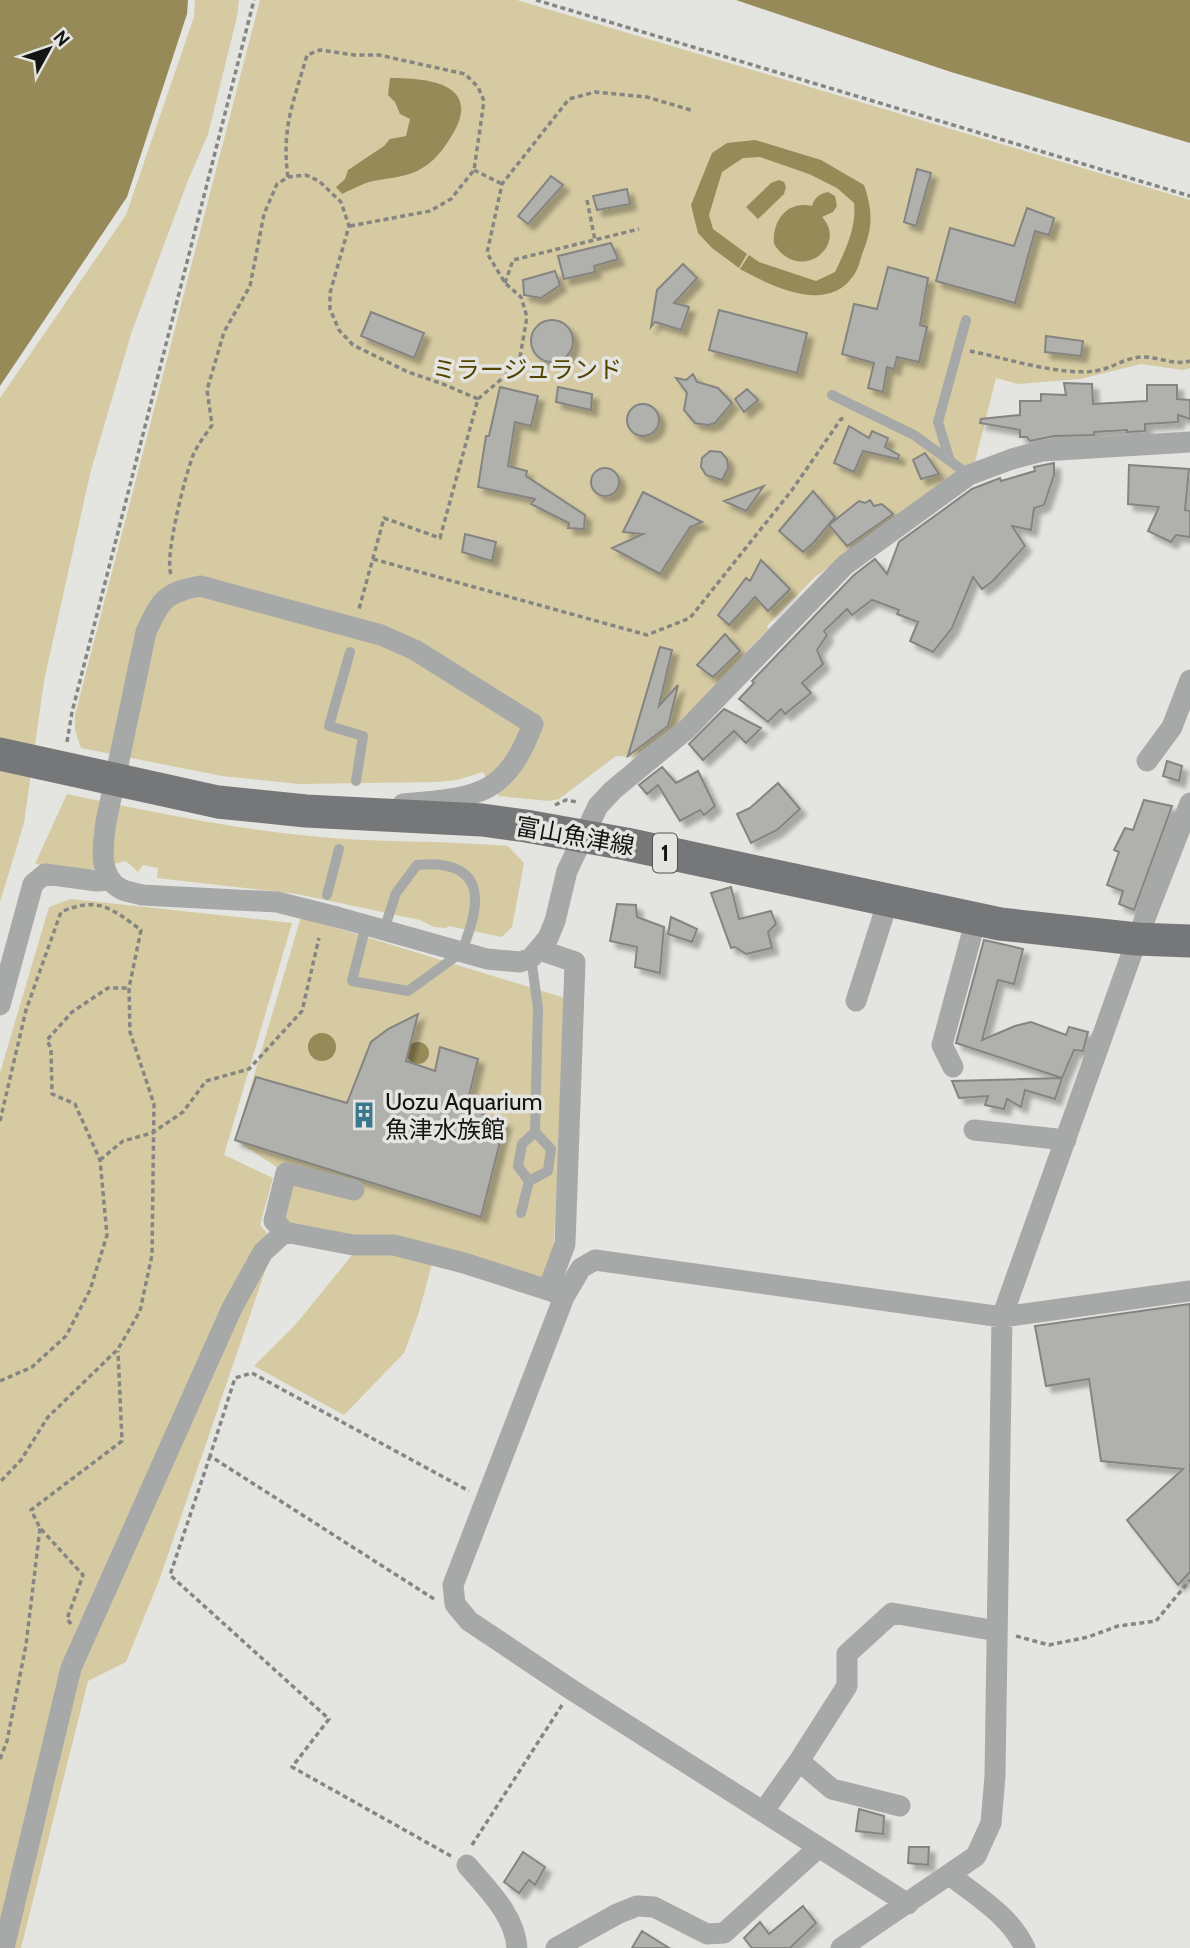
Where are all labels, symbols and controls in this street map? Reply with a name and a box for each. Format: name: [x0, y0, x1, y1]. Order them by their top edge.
north arrow: [14, 14, 84, 84]
text: N: [49, 26, 75, 51]
park label: ミラージュランド: [432, 355, 622, 384]
street label: 富山魚津線: [513, 811, 637, 861]
road number: 1: [653, 834, 677, 873]
place label: Uozu Aquarium 魚津水族館: [385, 1087, 543, 1144]
building icon: Uozu Aquarium 魚津水族館: [349, 1100, 379, 1130]

